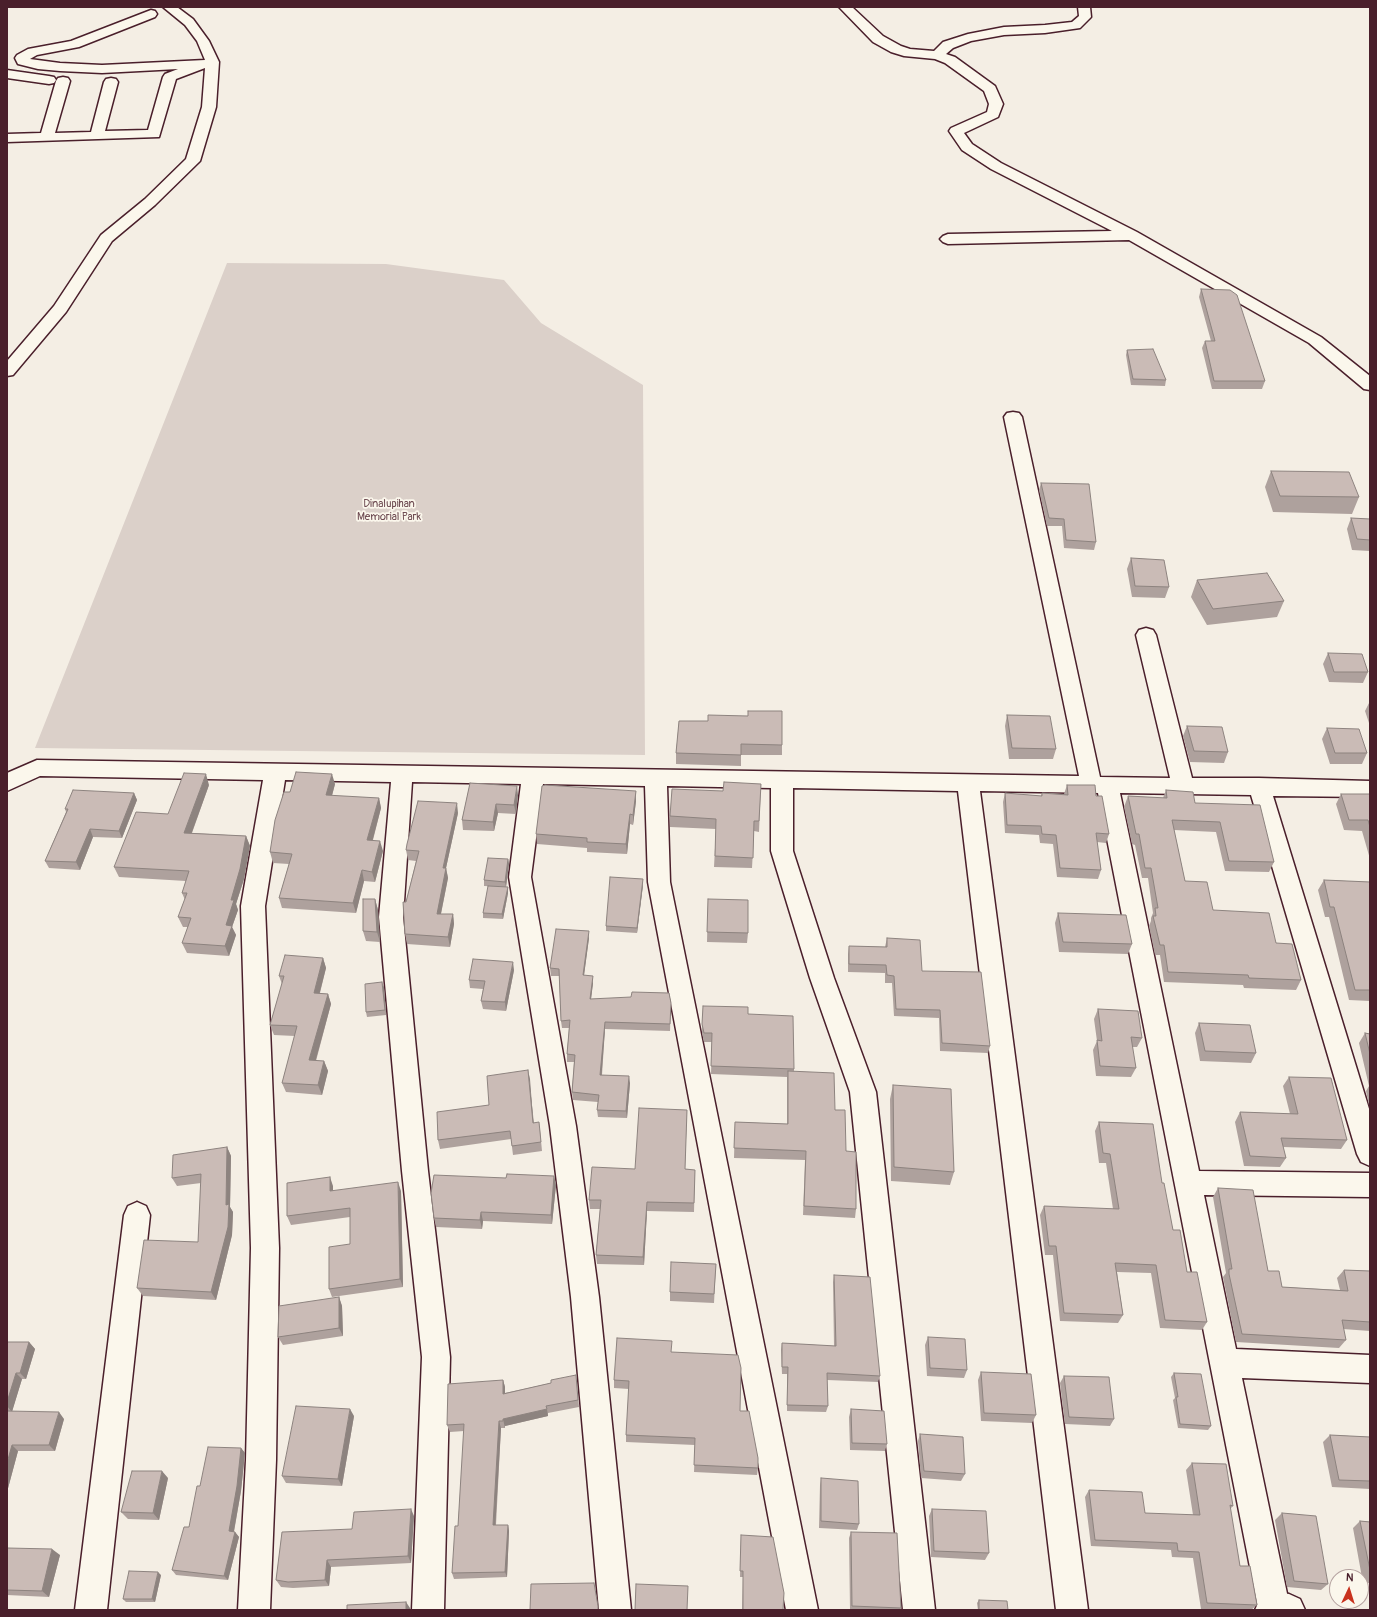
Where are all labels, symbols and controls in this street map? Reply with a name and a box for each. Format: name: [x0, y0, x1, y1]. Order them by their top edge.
park label: Dinalupihan Memorial Park: [357, 497, 421, 523]
north arrow: [1329, 1569, 1369, 1609]
text: N: [1346, 1571, 1354, 1584]

